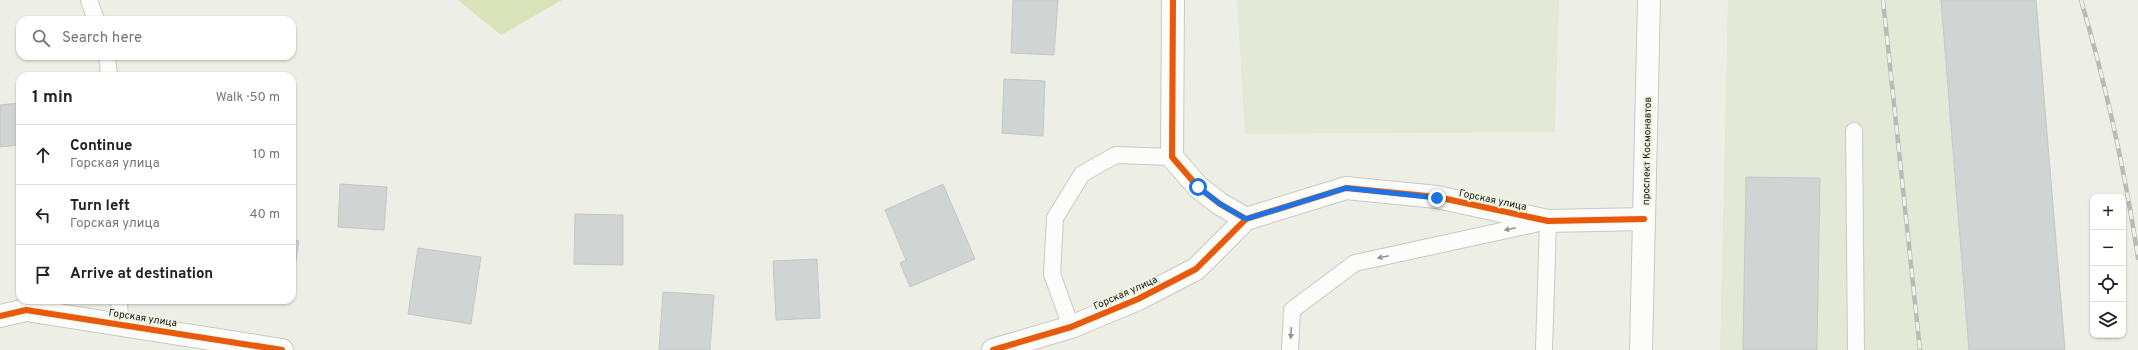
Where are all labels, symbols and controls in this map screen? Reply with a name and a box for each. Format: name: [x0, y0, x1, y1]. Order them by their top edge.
search box: [16, 16, 296, 60]
icon: search: [30, 27, 52, 49]
text: Search here: [62, 29, 142, 48]
text: 1 min: [32, 87, 73, 109]
text: Walk · 50 m: [216, 90, 280, 106]
street label: проспект Космонавтов: [1640, 97, 1655, 205]
text: Continue: [70, 137, 132, 156]
icon: ahead: [32, 144, 54, 166]
text: 10 m: [253, 147, 280, 163]
text: Горская улица: [70, 156, 160, 172]
route start: [1189, 178, 1207, 196]
street label: Горская улица: [1458, 187, 1528, 214]
route end: [1428, 189, 1446, 207]
map controls: [2090, 194, 2126, 338]
button: +: [2090, 194, 2126, 230]
text: Turn left: [70, 197, 130, 216]
icon: left: [32, 204, 54, 226]
text: 40 m: [250, 207, 280, 223]
text: Горская улица: [70, 216, 160, 232]
one-way arrow: [1503, 227, 1516, 233]
button: −: [2090, 230, 2126, 266]
one-way arrow: [1376, 255, 1389, 261]
icon: arrive: [32, 264, 54, 286]
text: Arrive at destination: [70, 265, 213, 284]
button: locate: [2090, 266, 2126, 302]
street label: Горская улица: [1091, 273, 1160, 313]
button: layers: [2090, 302, 2126, 338]
street label: Горская улица: [108, 307, 178, 330]
one-way arrow: [1287, 327, 1294, 339]

